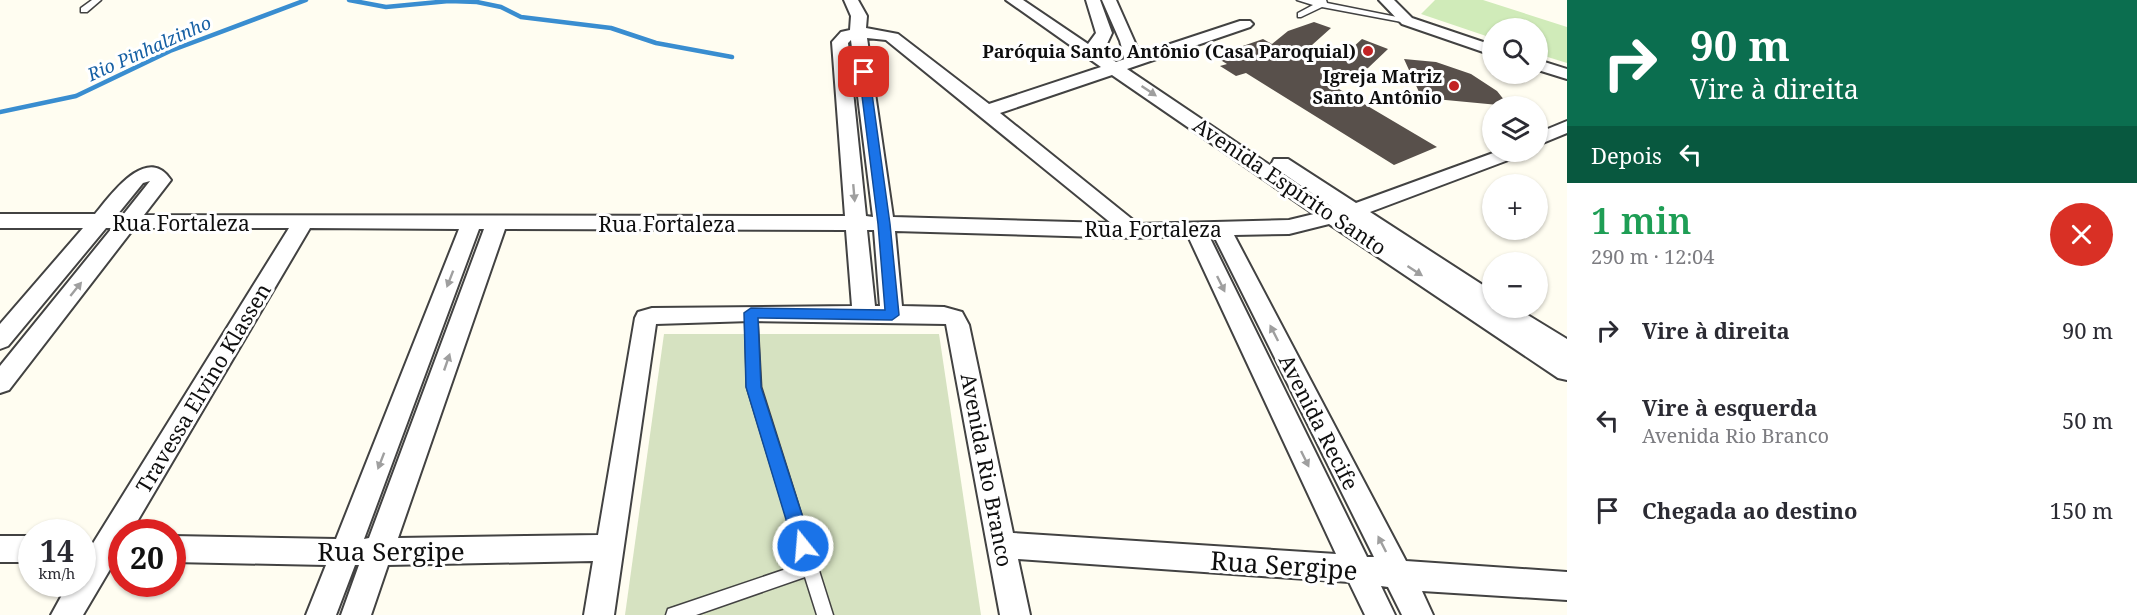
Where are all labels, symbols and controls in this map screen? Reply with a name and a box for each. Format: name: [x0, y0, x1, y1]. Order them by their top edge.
water label: Rio Pinhalzinho: [82, 10, 215, 86]
text: 90 m: [1690, 16, 1790, 73]
map controls: [1482, 18, 1548, 318]
button: search: [1482, 18, 1548, 84]
icon: right: [1591, 24, 1669, 102]
place label: Paróquia Santo Antônio (Casa Paroquial): [982, 39, 1356, 63]
marker: Paróquia Santo Antônio (Casa Paroquial): [1361, 44, 1375, 58]
pin: [838, 46, 889, 97]
icon: arrive: [847, 55, 880, 88]
place label: Igreja Matriz Santo Antônio: [1312, 64, 1442, 109]
text: Vire à direita: [1690, 70, 1859, 107]
marker: Igreja Matriz Santo Antônio: [1447, 79, 1461, 93]
one-way arrow: [1141, 85, 1157, 96]
button: layers: [1482, 96, 1548, 162]
street label: Avenida Espírito Santo: [1188, 111, 1392, 261]
icon: left: [1674, 138, 1707, 171]
text: Depois: [1591, 140, 1662, 170]
button: +: [1482, 174, 1548, 240]
one-way arrow: [849, 183, 859, 202]
text: 1 min: [1591, 196, 1692, 245]
button: close: [2050, 203, 2113, 266]
street label: Rua Fortaleza: [112, 209, 250, 237]
street label: Rua Fortaleza: [598, 210, 736, 238]
street label: Rua Fortaleza: [1084, 215, 1222, 243]
text: 290 m · 12:04: [1591, 243, 1714, 270]
button: −: [1482, 252, 1548, 318]
one-way arrow: [1407, 265, 1423, 276]
one-way arrow: [445, 270, 455, 288]
one-way arrow: [1217, 275, 1226, 292]
street label: Travessa Elvino Klassen: [129, 278, 277, 498]
one-way arrow: [70, 281, 82, 296]
icon: right: [1591, 314, 1624, 347]
text: Vire à direita: [1642, 315, 1790, 345]
text: 90 m: [2062, 315, 2113, 345]
one-way arrow: [1269, 325, 1279, 342]
street label: Avenida Recife: [1273, 350, 1365, 494]
one-way arrow: [442, 353, 452, 371]
street label: Avenida Rio Branco: [955, 371, 1019, 569]
text: Vire à esquerda: [1642, 392, 1818, 422]
icon: left: [1591, 404, 1624, 437]
text: 50 m: [2062, 405, 2113, 435]
text: Avenida Rio Branco: [1642, 422, 1829, 449]
one-way arrow: [1301, 451, 1310, 468]
one-way arrow: [375, 452, 385, 470]
icon: arrive: [1591, 494, 1624, 527]
text: Chegada ao destino: [1642, 495, 1857, 525]
text: 150 m: [2050, 495, 2113, 525]
position arrow: [771, 514, 835, 578]
speed limit sign: 20: [108, 519, 186, 597]
text: 14: [40, 530, 74, 571]
street label: Rua Sergipe: [317, 533, 465, 569]
one-way arrow: [1377, 536, 1386, 553]
street label: Rua Sergipe: [1209, 542, 1359, 588]
text: km/h: [39, 563, 75, 583]

